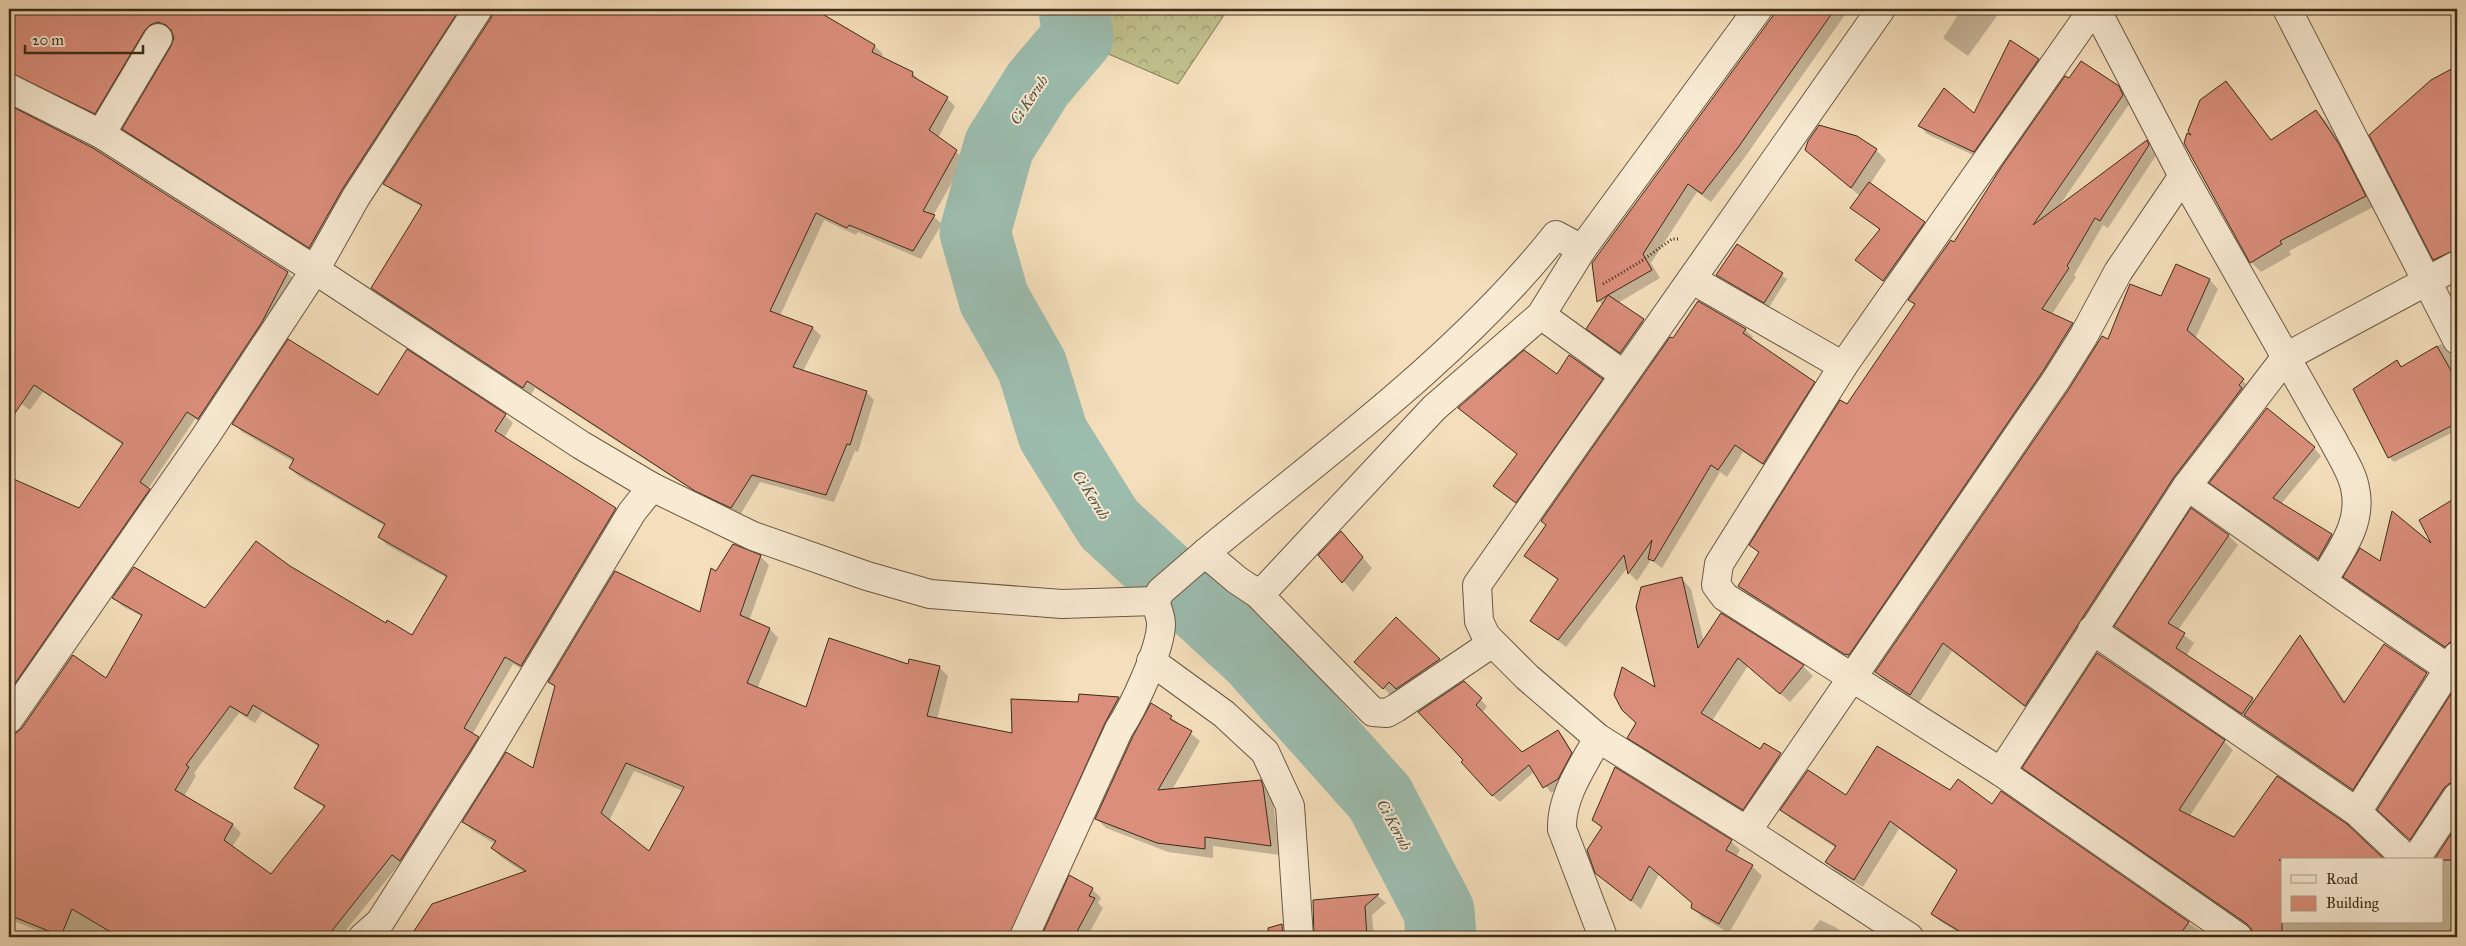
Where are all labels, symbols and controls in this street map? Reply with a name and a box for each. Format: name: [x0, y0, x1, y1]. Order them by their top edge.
scale bar: [25, 22, 142, 54]
text: 20 m: [32, 31, 64, 49]
water label: Ci Keruh: [1006, 71, 1052, 128]
water label: Ci Keruh: [1069, 467, 1114, 524]
water label: Ci Keruh: [1373, 796, 1415, 854]
legend: [2281, 858, 2444, 924]
text: Road: [2326, 870, 2358, 888]
text: Building: [2326, 894, 2380, 912]

